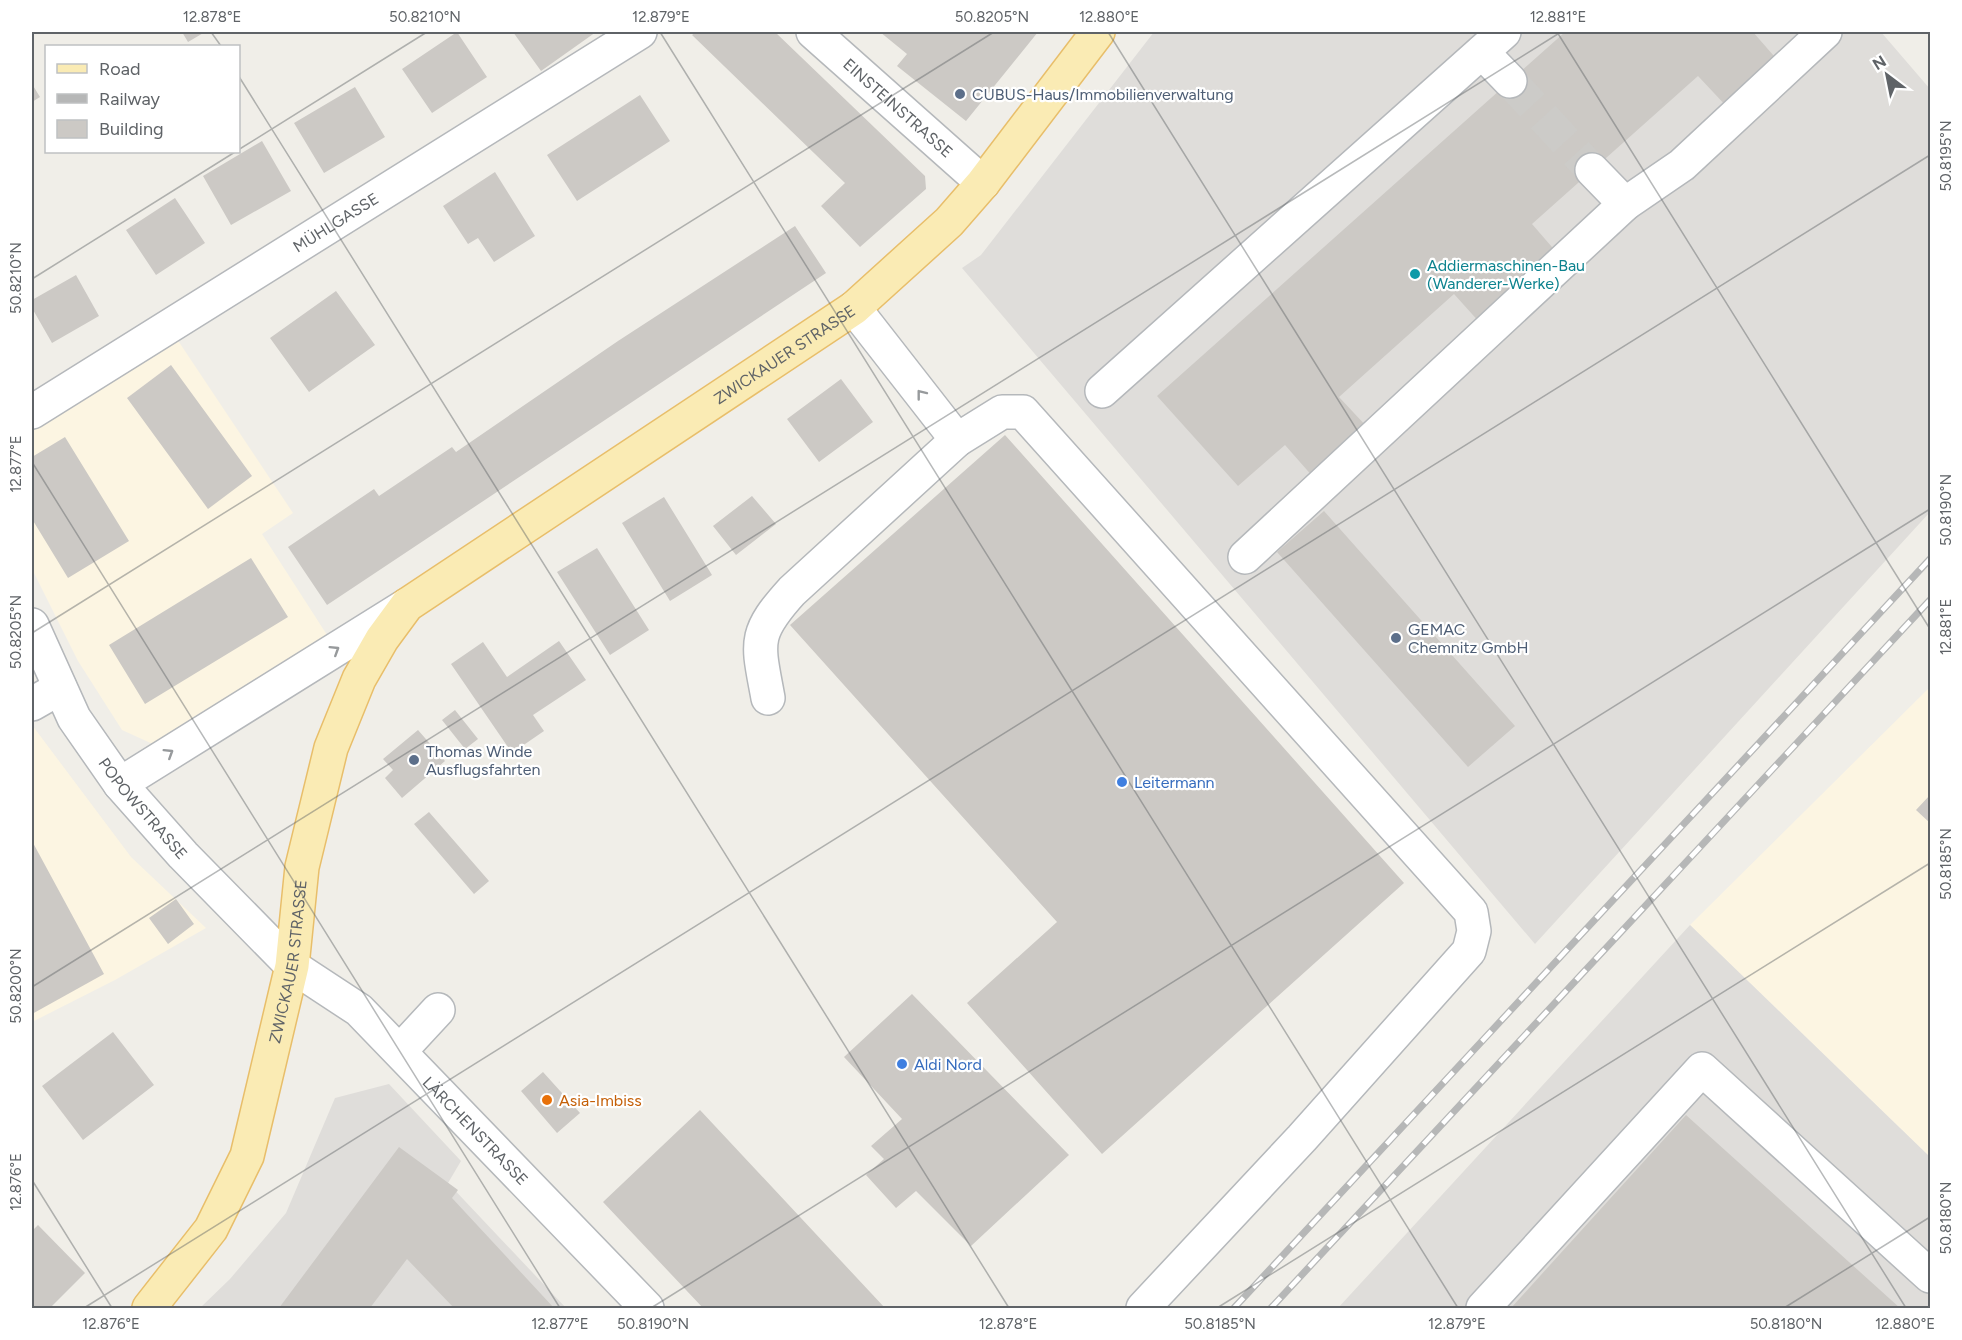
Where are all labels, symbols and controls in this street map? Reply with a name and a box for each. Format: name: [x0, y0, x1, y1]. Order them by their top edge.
text: 12.878°E: [183, 8, 241, 26]
text: 50.8210°N: [389, 8, 461, 26]
text: 12.879°E: [632, 8, 690, 26]
text: 50.8205°N: [955, 8, 1029, 26]
text: 12.880°E: [1079, 8, 1139, 26]
text: 12.881°E: [1530, 8, 1586, 26]
legend: [45, 45, 240, 153]
north arrow: [1857, 45, 1917, 105]
text: N: [1869, 51, 1890, 74]
street label: EINSTEINSTRASSE: [840, 54, 957, 161]
text: Road: [99, 58, 140, 80]
place label: CUBUS-Haus/Immobilienverwaltung: [972, 85, 1234, 104]
marker: CUBUS-Haus/Immobilienverwaltung: [953, 87, 967, 101]
text: Railway: [99, 88, 161, 110]
text: Building: [99, 118, 164, 140]
text: 50.8195°N: [1937, 120, 1955, 192]
street label: MÜHLGASSE: [289, 188, 382, 256]
text: 50.8210°N: [7, 242, 25, 314]
place label: Addiermaschinen-Bau (Wanderer-Werke): [1427, 256, 1585, 293]
marker: Addiermaschinen-Bau (Wanderer-Werke): [1408, 267, 1422, 281]
street label: ZWICKAUER STRASSE: [710, 300, 859, 408]
one-way arrow: [918, 389, 929, 400]
text: 12.877°E: [7, 435, 25, 493]
text: 50.8190°N: [1937, 474, 1955, 546]
text: 50.8205°N: [7, 595, 25, 669]
text: 12.881°E: [1937, 599, 1955, 655]
place label: GEMAC Chemnitz GmbH: [1408, 620, 1528, 657]
marker: GEMAC Chemnitz GmbH: [1389, 631, 1403, 645]
one-way arrow: [329, 645, 339, 657]
place label: Thomas Winde Ausflugsfahrten: [426, 742, 541, 779]
one-way arrow: [162, 749, 173, 760]
marker: Thomas Winde Ausflugsfahrten: [407, 753, 421, 767]
street label: POPOWSTRASSE: [95, 754, 192, 863]
place label: Leitermann: [1134, 773, 1215, 792]
marker: Leitermann: [1115, 775, 1129, 789]
text: 50.8185°N: [1937, 828, 1955, 900]
street label: ZWICKAUER STRASSE: [265, 879, 310, 1045]
text: 50.8200°N: [7, 948, 25, 1024]
place label: Aldi Nord: [914, 1055, 982, 1074]
marker: Aldi Nord: [895, 1057, 909, 1071]
street label: LÄRCHENSTRASSE: [419, 1073, 532, 1189]
place label: Asia-Imbiss: [559, 1091, 642, 1110]
marker: Asia-Imbiss: [540, 1093, 554, 1107]
text: 12.876°E: [7, 1153, 25, 1211]
text: 50.8180°N: [1937, 1182, 1955, 1254]
text: 12.876°E: [82, 1315, 140, 1333]
text: 12.877°E: [531, 1315, 589, 1333]
text: 50.8190°N: [617, 1315, 689, 1333]
text: 12.878°E: [979, 1315, 1037, 1333]
text: 50.8185°N: [1184, 1315, 1256, 1333]
text: 12.879°E: [1428, 1315, 1486, 1333]
text: 50.8180°N: [1750, 1315, 1822, 1333]
text: 12.880°E: [1875, 1315, 1935, 1333]

